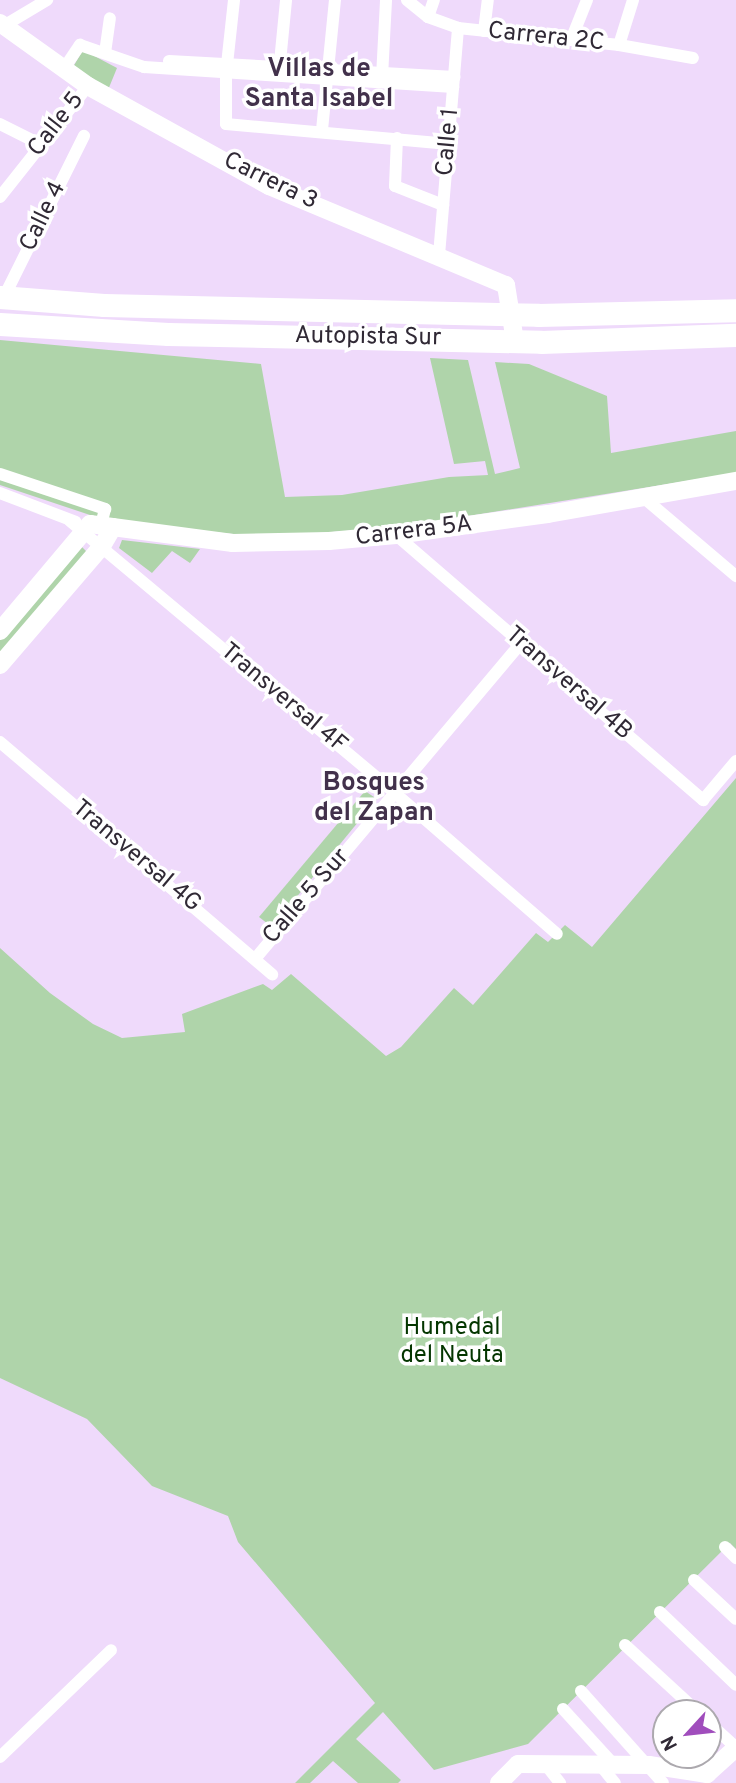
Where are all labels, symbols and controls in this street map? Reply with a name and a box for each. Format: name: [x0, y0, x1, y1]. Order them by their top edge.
street label: Carrera 2C: [486, 18, 606, 58]
district label: Villas de Santa Isabel: [245, 54, 393, 116]
street label: Calle 5: [23, 87, 91, 163]
street label: Calle 1: [432, 107, 466, 177]
street label: Carrera 3: [218, 147, 322, 217]
street label: Calle 4: [15, 177, 73, 257]
street label: Autopista Sur: [294, 322, 442, 354]
street label: Carrera 5A: [354, 511, 474, 553]
street label: Transversal 4B: [499, 621, 637, 747]
street label: Transversal 4F: [214, 638, 352, 760]
district label: Bosques del Zapan: [314, 768, 434, 830]
street label: Transversal 4G: [66, 795, 206, 919]
street label: Calle 5 Sur: [258, 843, 356, 951]
park label: Humedal del Neuta: [400, 1315, 504, 1371]
north arrow: [652, 1699, 722, 1769]
text: N: [656, 1731, 684, 1754]

